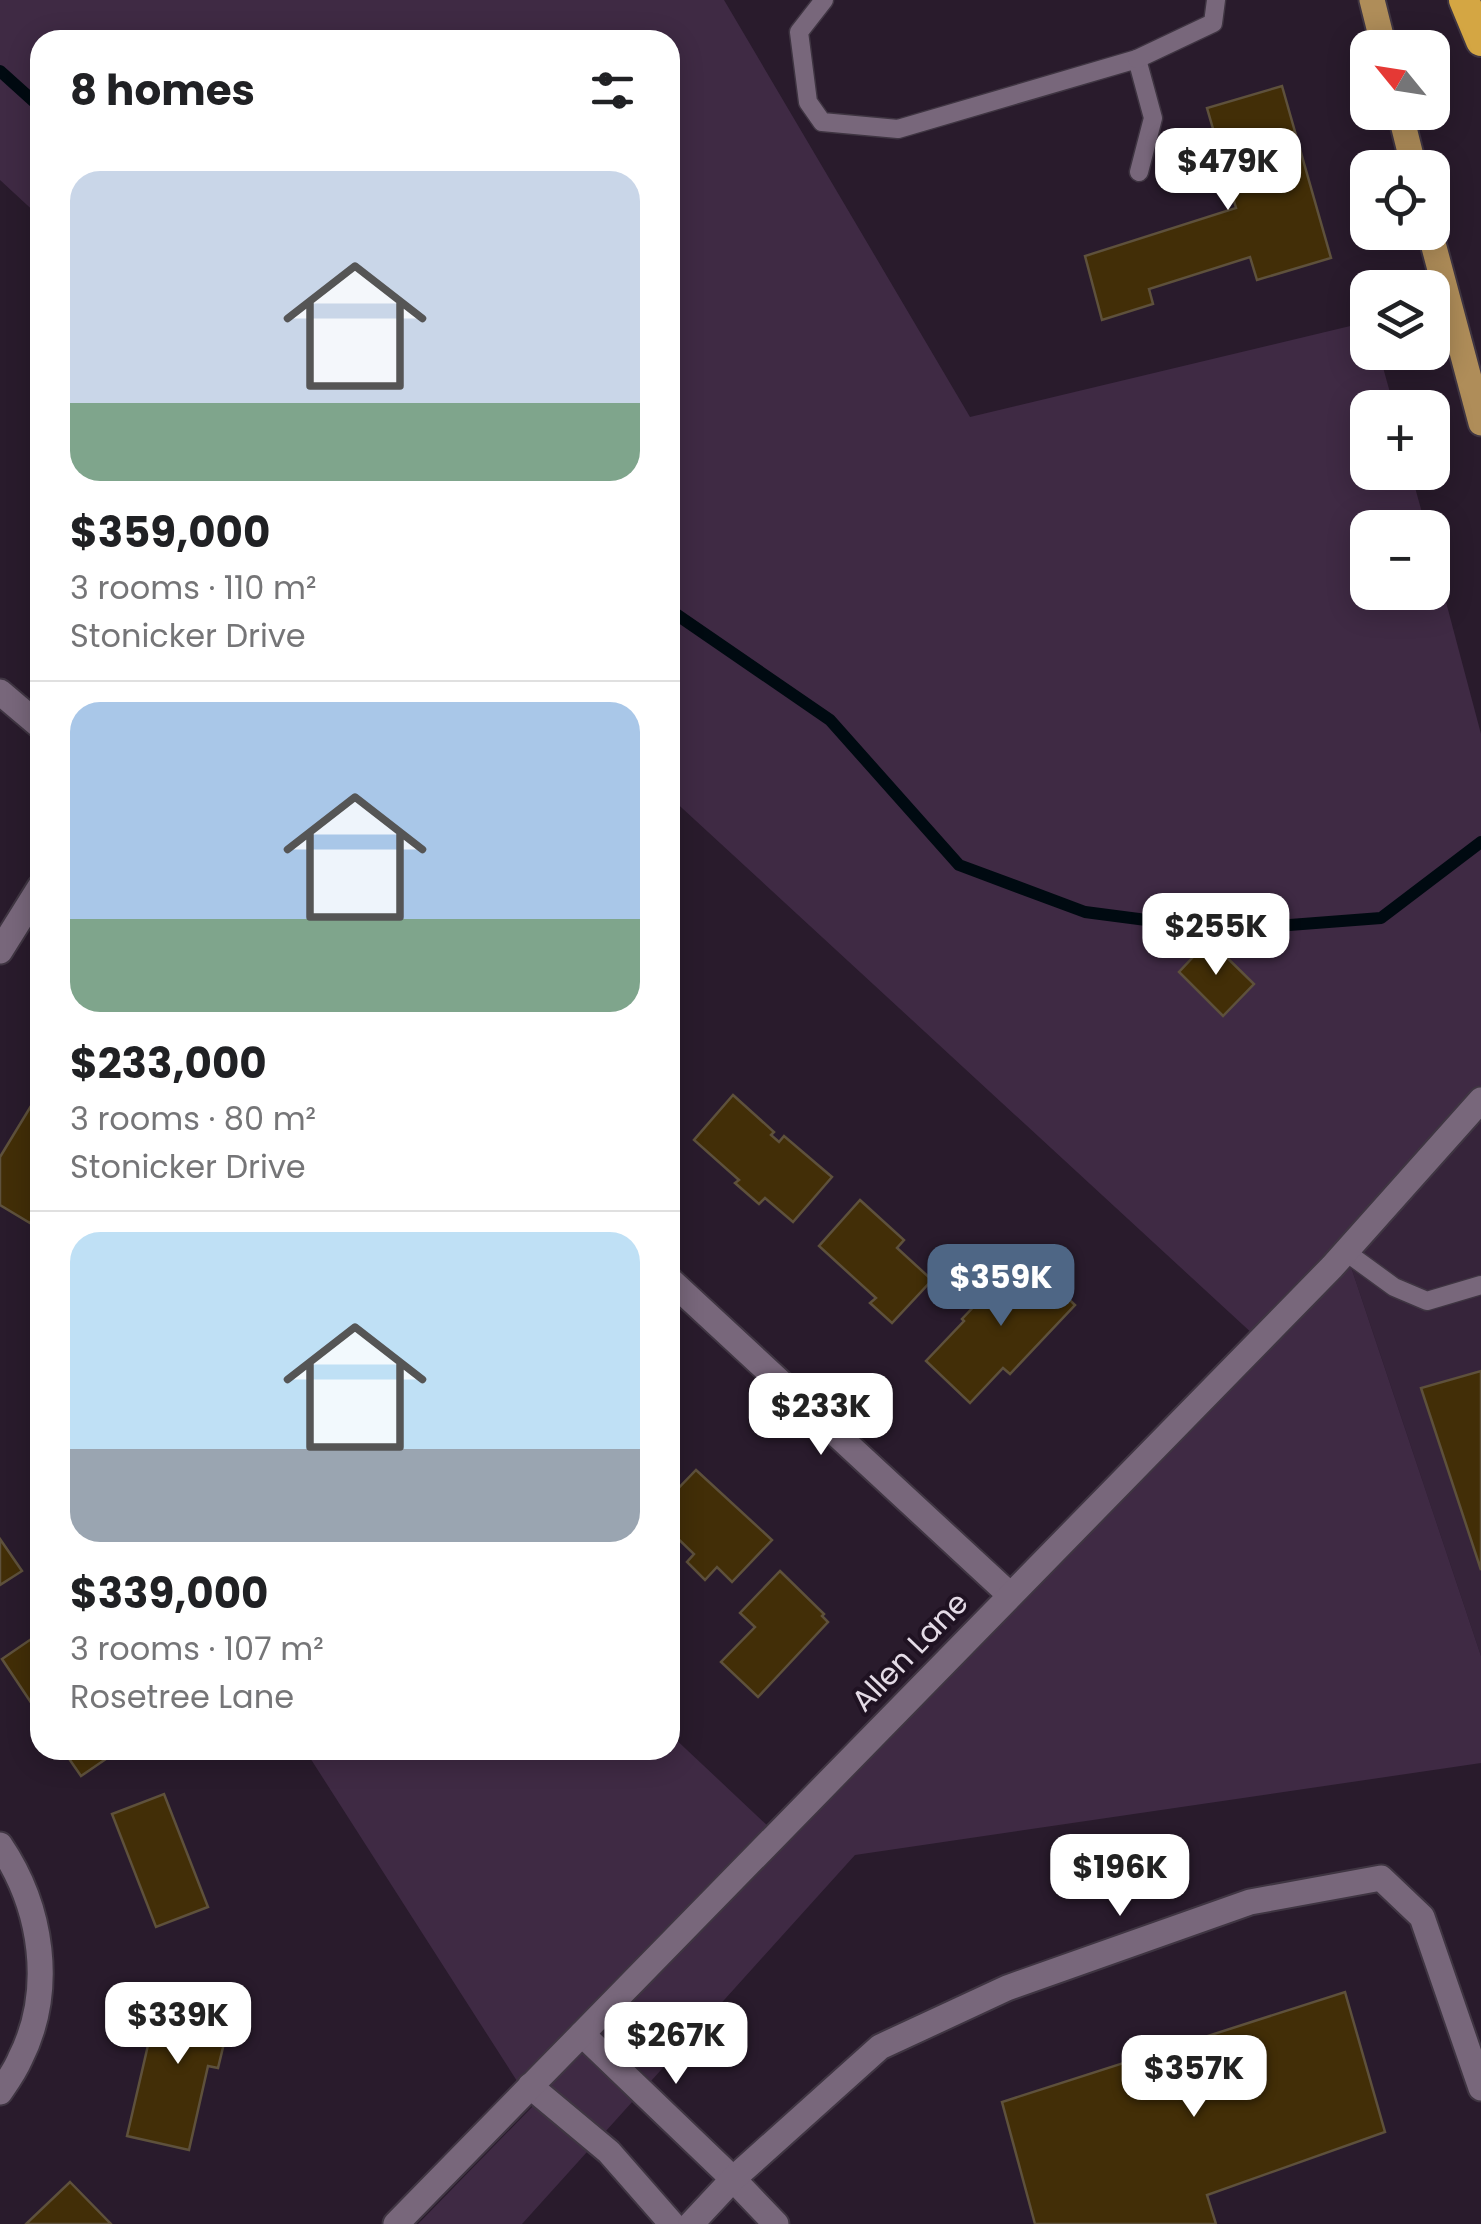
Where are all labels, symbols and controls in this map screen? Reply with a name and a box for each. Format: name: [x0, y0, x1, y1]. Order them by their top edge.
north arrow: [1350, 30, 1450, 130]
map controls: [1350, 30, 1450, 610]
text: 8 homes: [70, 61, 255, 120]
icon: filters: [585, 63, 640, 118]
pin: $479K: [1158, 128, 1298, 213]
text: $479K: [1177, 138, 1279, 183]
button: locate: [1350, 150, 1450, 250]
icon: home: [265, 236, 445, 416]
button: layers: [1350, 270, 1450, 370]
button: +: [1350, 390, 1450, 490]
text: $359,000: [70, 503, 270, 562]
button: −: [1350, 510, 1450, 610]
text: 3 rooms · 110 m²: [70, 565, 316, 610]
text: Stonicker Drive: [70, 613, 306, 658]
icon: home: [265, 767, 445, 947]
pin: $255K: [1146, 893, 1286, 978]
text: $255K: [1164, 903, 1268, 948]
text: $233,000: [70, 1034, 267, 1093]
text: 3 rooms · 80 m²: [70, 1096, 316, 1141]
text: Stonicker Drive: [70, 1144, 306, 1189]
pin: $359K: [931, 1244, 1071, 1329]
text: $359K: [949, 1254, 1053, 1299]
icon: home: [265, 1297, 445, 1477]
pin: $233K: [751, 1373, 891, 1458]
text: $233K: [771, 1383, 871, 1428]
text: $339,000: [70, 1564, 269, 1623]
street label: Allen Lane: [841, 1582, 978, 1721]
text: 3 rooms · 107 m²: [70, 1626, 324, 1671]
text: Rosetree Lane: [70, 1674, 294, 1719]
pin: $196K: [1050, 1834, 1190, 1919]
text: $196K: [1072, 1844, 1168, 1889]
pin: $339K: [108, 1982, 248, 2067]
text: $339K: [127, 1992, 229, 2037]
pin: $267K: [606, 2002, 746, 2087]
text: $267K: [626, 2012, 726, 2057]
pin: $357K: [1124, 2035, 1264, 2120]
text: $357K: [1144, 2045, 1244, 2090]

